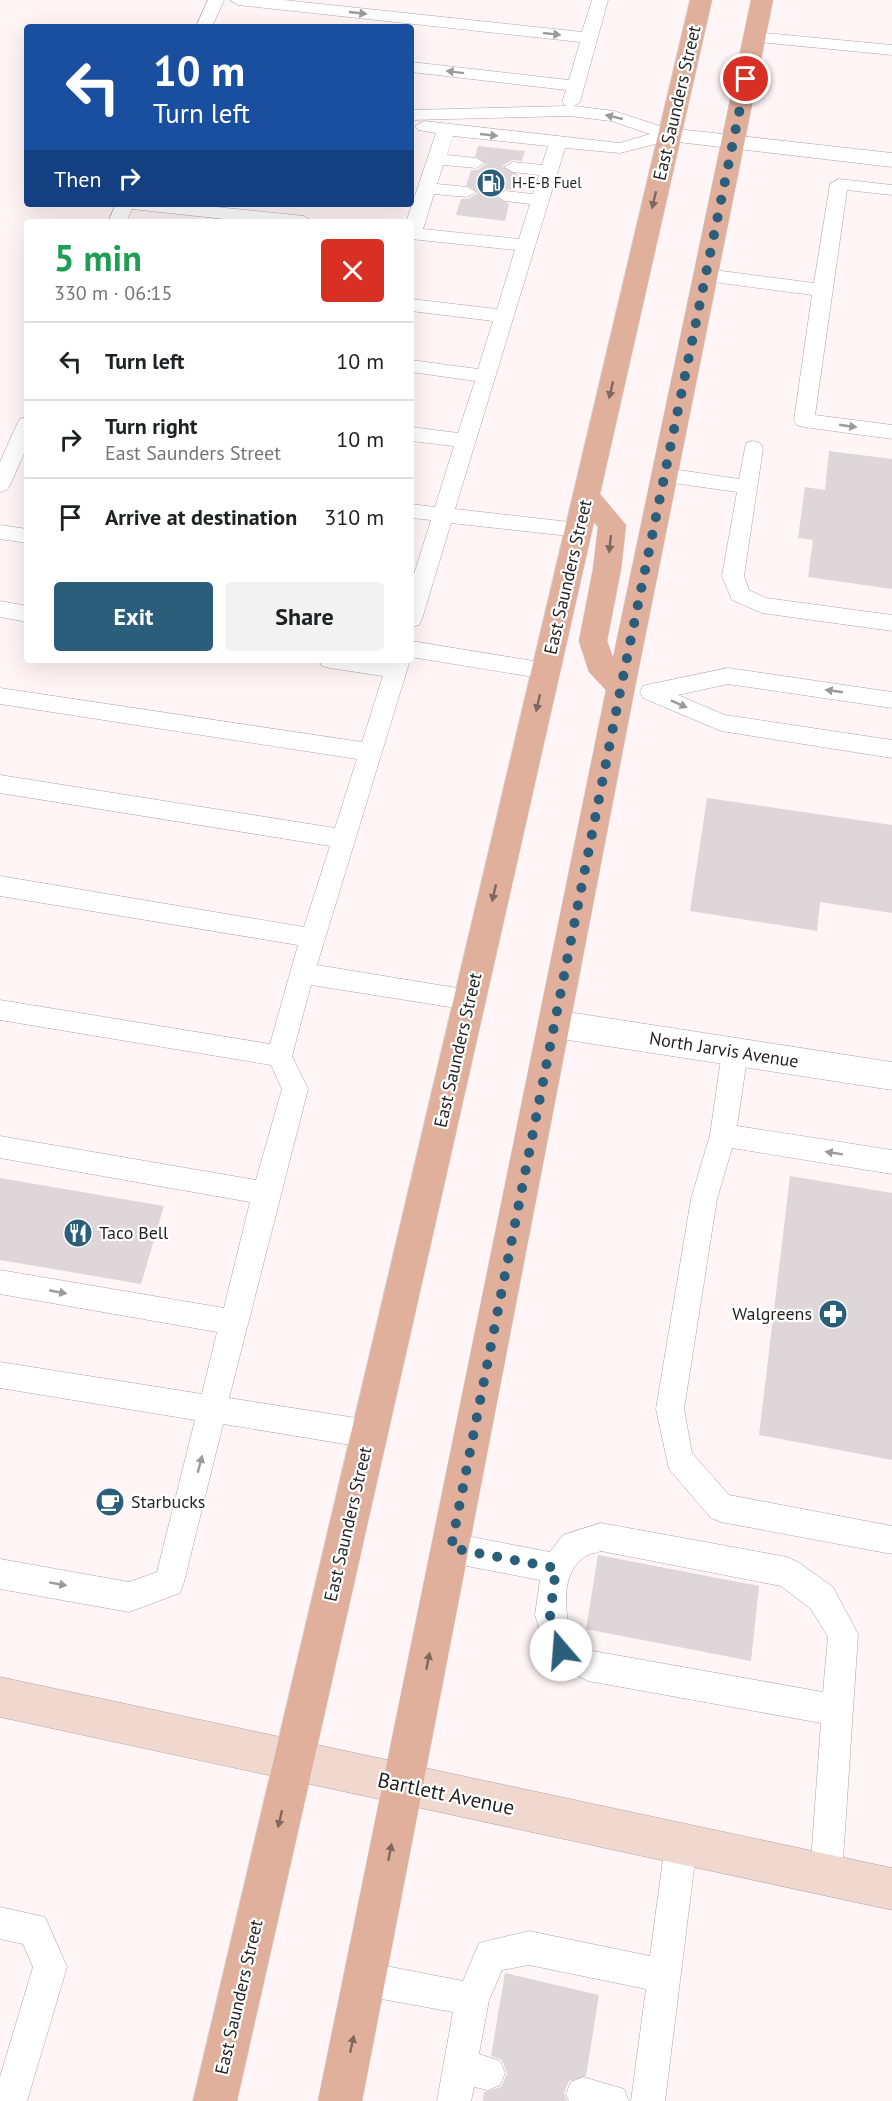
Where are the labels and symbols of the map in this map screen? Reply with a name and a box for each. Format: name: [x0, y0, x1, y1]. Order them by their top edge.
one-way arrow: [349, 8, 368, 18]
street label: East Saunders Street: [647, 23, 706, 183]
one-way arrow: [543, 29, 562, 39]
pin: [720, 53, 771, 104]
one-way arrow: [445, 67, 464, 77]
one-way arrow: [605, 111, 623, 121]
one-way arrow: [480, 130, 499, 140]
fuel station icon: H-E-B Fuel: [475, 167, 507, 199]
place label: H-E-B Fuel: [512, 173, 582, 192]
one-way arrow: [649, 191, 659, 209]
one-way arrow: [605, 381, 615, 399]
one-way arrow: [839, 422, 858, 431]
street label: East Saunders Street: [538, 497, 597, 657]
one-way arrow: [605, 535, 615, 554]
one-way arrow: [825, 687, 844, 696]
one-way arrow: [533, 694, 543, 712]
one-way arrow: [670, 699, 688, 709]
one-way arrow: [489, 884, 499, 902]
street label: East Saunders Street: [428, 970, 487, 1130]
street label: North Jarvis Avenue: [648, 1026, 800, 1073]
one-way arrow: [825, 1148, 844, 1157]
restaurant icon: Taco Bell: [62, 1217, 94, 1249]
place label: Taco Bell: [99, 1221, 169, 1244]
one-way arrow: [48, 1288, 67, 1297]
pharmacy icon: Walgreens: [817, 1298, 849, 1330]
place label: Walgreens: [732, 1302, 812, 1325]
street label: East Saunders Street: [318, 1444, 377, 1604]
one-way arrow: [195, 1455, 205, 1473]
cafe icon: Starbucks: [94, 1486, 126, 1518]
place label: Starbucks: [131, 1490, 205, 1513]
one-way arrow: [48, 1580, 67, 1589]
position arrow: [529, 1618, 593, 1682]
one-way arrow: [424, 1652, 433, 1671]
street label: Bartlett Avenue: [375, 1766, 517, 1821]
one-way arrow: [274, 1810, 284, 1828]
one-way arrow: [386, 1843, 395, 1862]
street label: East Saunders Street: [209, 1917, 268, 2077]
one-way arrow: [348, 2034, 357, 2053]

